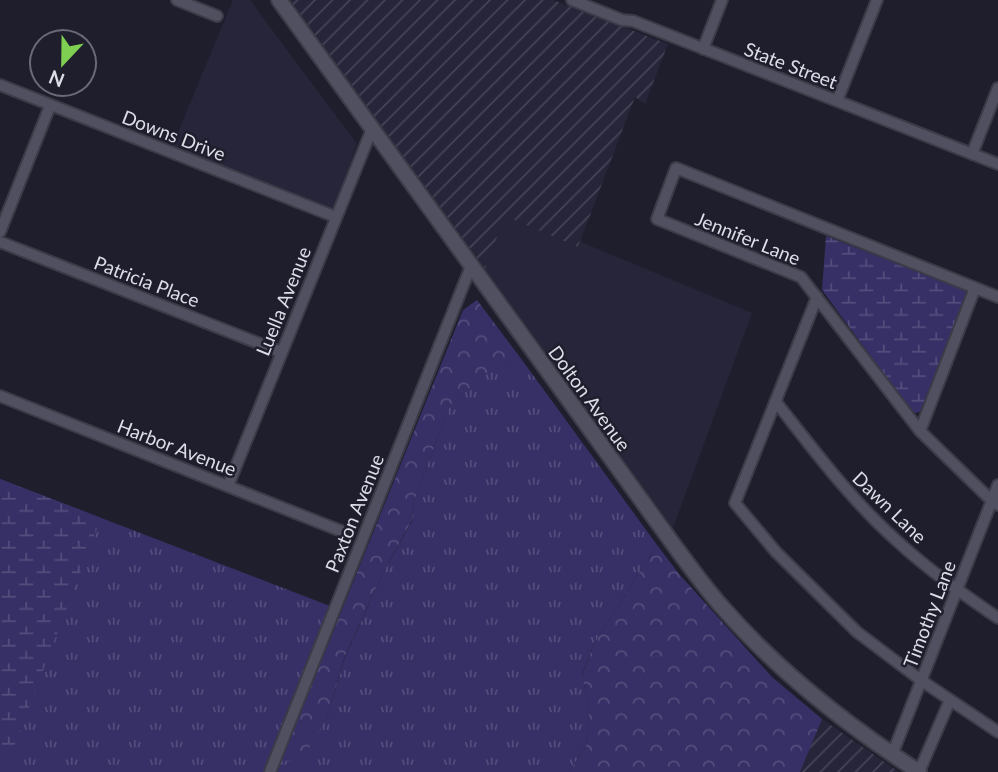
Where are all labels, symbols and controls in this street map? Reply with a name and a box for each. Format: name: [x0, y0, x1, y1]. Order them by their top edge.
north arrow: [28, 28, 98, 98]
street label: State Street: [741, 37, 841, 93]
text: N: [45, 66, 68, 93]
street label: Downs Drive: [119, 105, 229, 165]
street label: Jennifer Lane: [692, 207, 804, 269]
street label: Luella Avenue: [251, 243, 315, 359]
street label: Patricia Place: [91, 250, 203, 312]
street label: Dolton Avenue: [544, 341, 636, 455]
street label: Harbor Avenue: [114, 414, 240, 480]
street label: Paxton Avenue: [320, 451, 388, 575]
street label: Dawn Lane: [848, 466, 932, 548]
street label: Timothy Lane: [898, 557, 960, 671]

